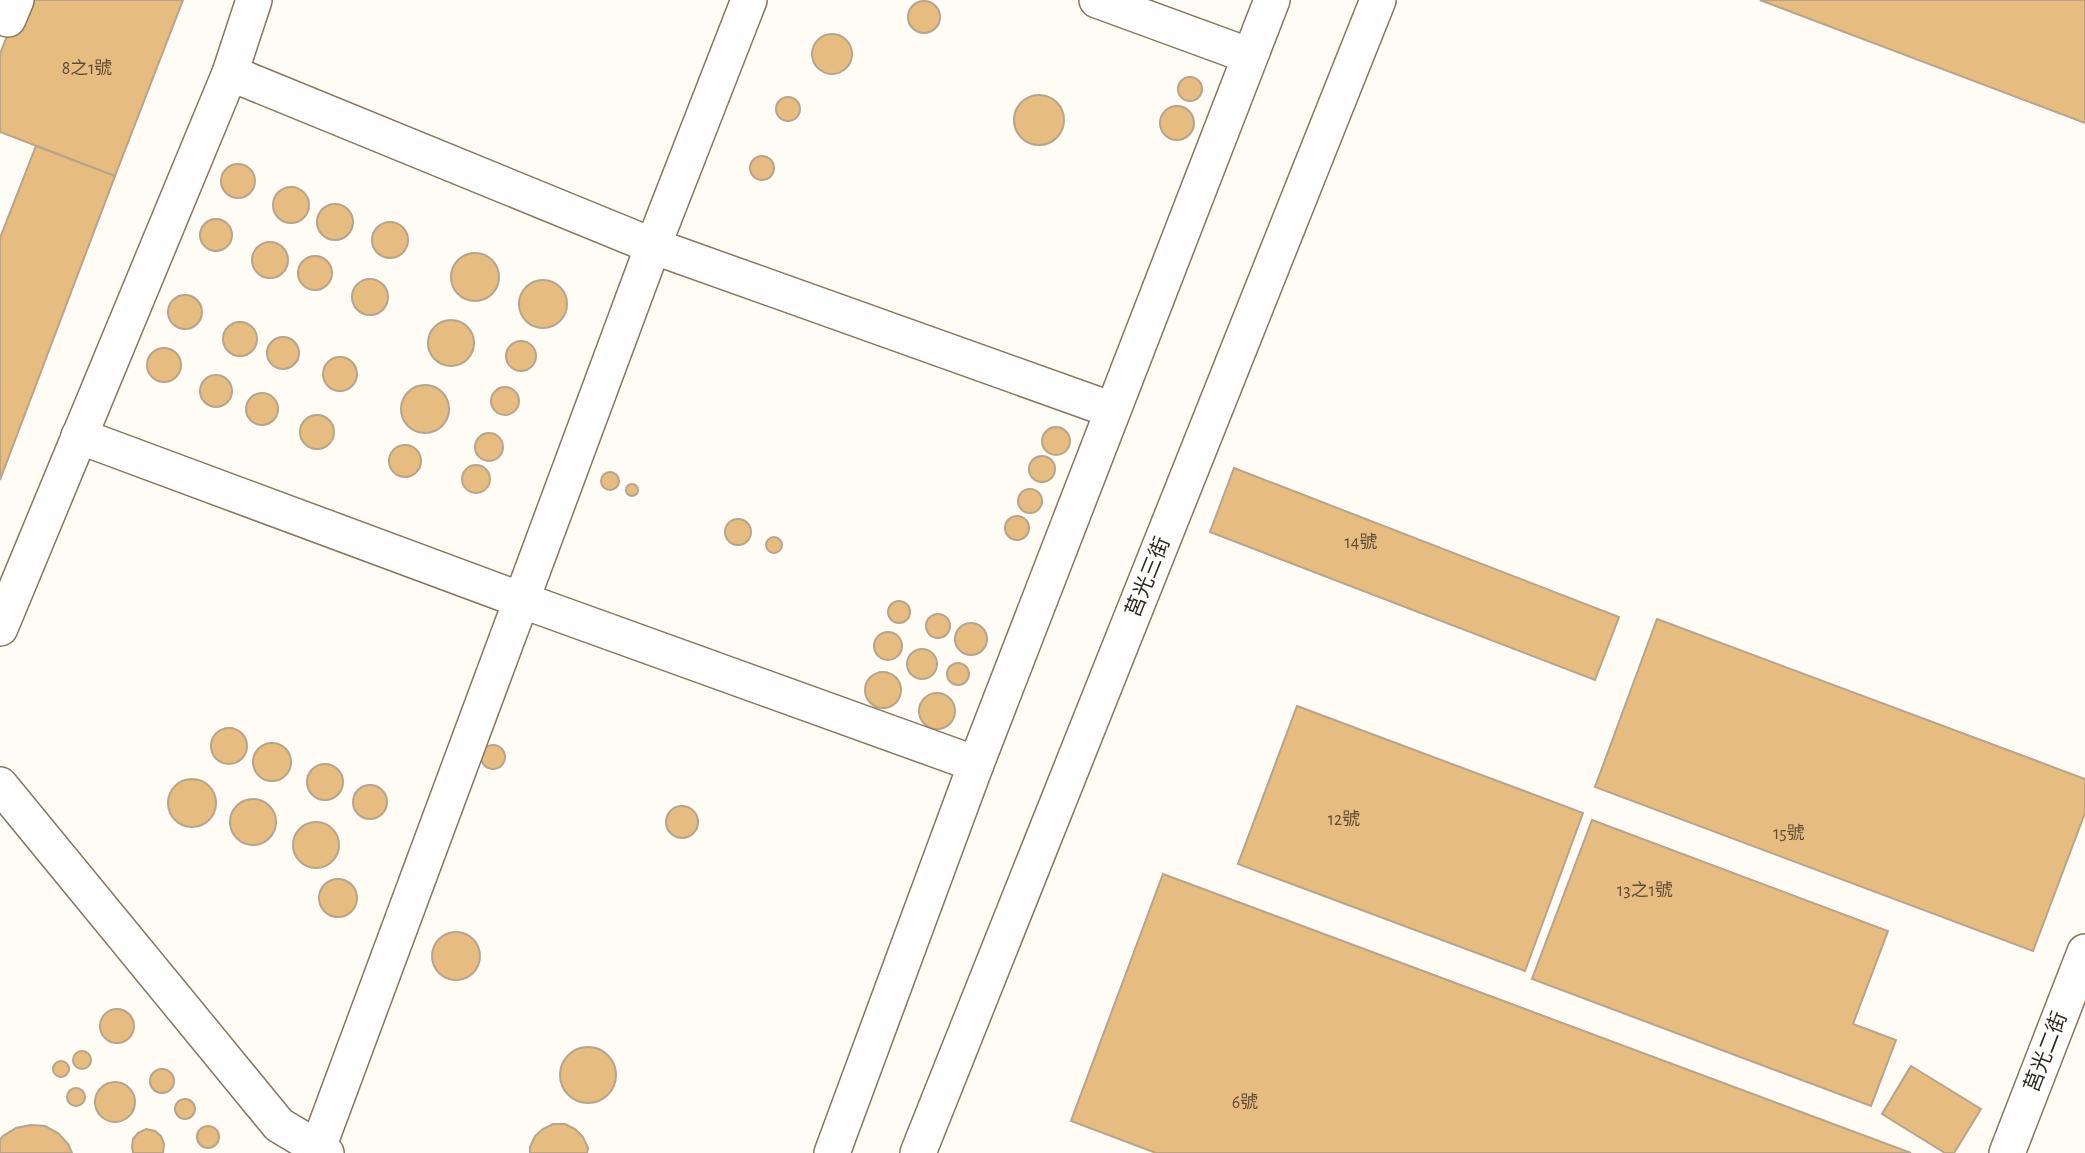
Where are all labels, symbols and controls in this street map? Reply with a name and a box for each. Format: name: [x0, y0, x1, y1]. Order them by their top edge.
house number: 8之1號: [62, 58, 112, 78]
house number: 14號: [1345, 532, 1377, 552]
street label: 莒光三街: [1122, 534, 1173, 620]
house number: 12號: [1328, 809, 1360, 829]
house number: 15號: [1773, 823, 1805, 843]
house number: 13之1號: [1617, 880, 1673, 900]
street label: 莒光二街: [2020, 1009, 2071, 1095]
house number: 6號: [1232, 1092, 1258, 1112]

